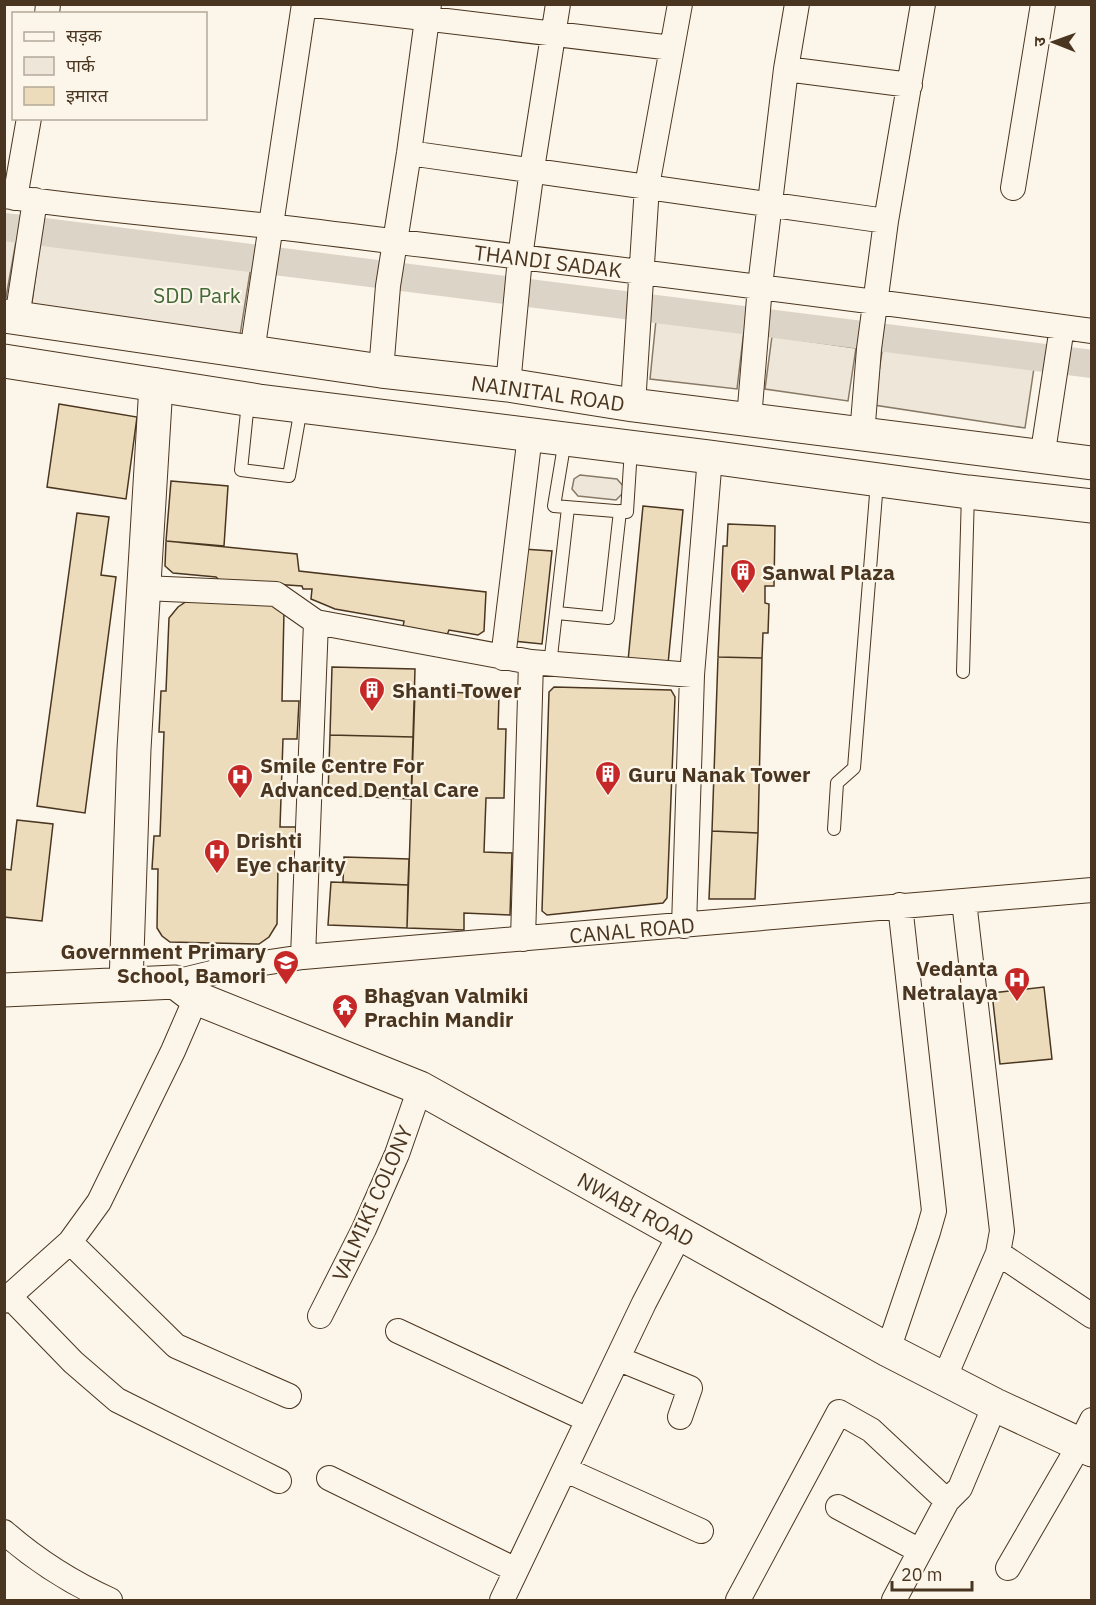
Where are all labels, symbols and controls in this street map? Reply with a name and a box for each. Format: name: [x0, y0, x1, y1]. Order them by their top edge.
legend: [12, 12, 207, 120]
north arrow: [1024, 12, 1084, 72]
text: सड़क: [66, 24, 103, 47]
text: उ: [1029, 36, 1049, 47]
text: पार्क: [66, 54, 96, 77]
text: इमारत: [66, 84, 109, 107]
street label: THANDI SADAK: [472, 238, 624, 284]
park label: SDD Park: [153, 281, 241, 309]
street label: NAINITAL ROAD: [469, 368, 627, 418]
building icon: Sanwal Plaza: [728, 557, 758, 595]
place label: Sanwal Plaza: [762, 558, 895, 586]
building icon: Shanti Tower: [357, 675, 387, 713]
place label: Shanti Tower: [392, 676, 522, 704]
place label: Smile Centre For Advanced Dental Care: [260, 751, 479, 803]
building icon: Guru Nanak Tower: [593, 759, 623, 797]
place label: Guru Nanak Tower: [628, 760, 811, 788]
hospital icon: Smile Centre For Advanced Dental Care: [225, 762, 255, 800]
place label: Drishti Eye charity: [236, 826, 346, 878]
hospital icon: Drishti Eye charity: [202, 837, 232, 875]
street label: CANAL ROAD: [568, 911, 696, 949]
place label: Government Primary School, Bamori: [61, 937, 267, 989]
school or university icon: Government Primary School, Bamori: [271, 948, 301, 986]
place label: Vedanta Netralaya: [902, 954, 998, 1006]
hospital icon: Vedanta Netralaya: [1002, 965, 1032, 1003]
place label: Bhagvan Valmiki Prachin Mandir: [364, 981, 529, 1033]
temple icon: Bhagvan Valmiki Prachin Mandir: [330, 992, 360, 1030]
street label: VALMIKI COLONY: [325, 1120, 419, 1285]
street label: NWABI ROAD: [573, 1165, 699, 1253]
scale bar: [892, 1554, 972, 1592]
text: 20 m: [901, 1563, 943, 1586]

